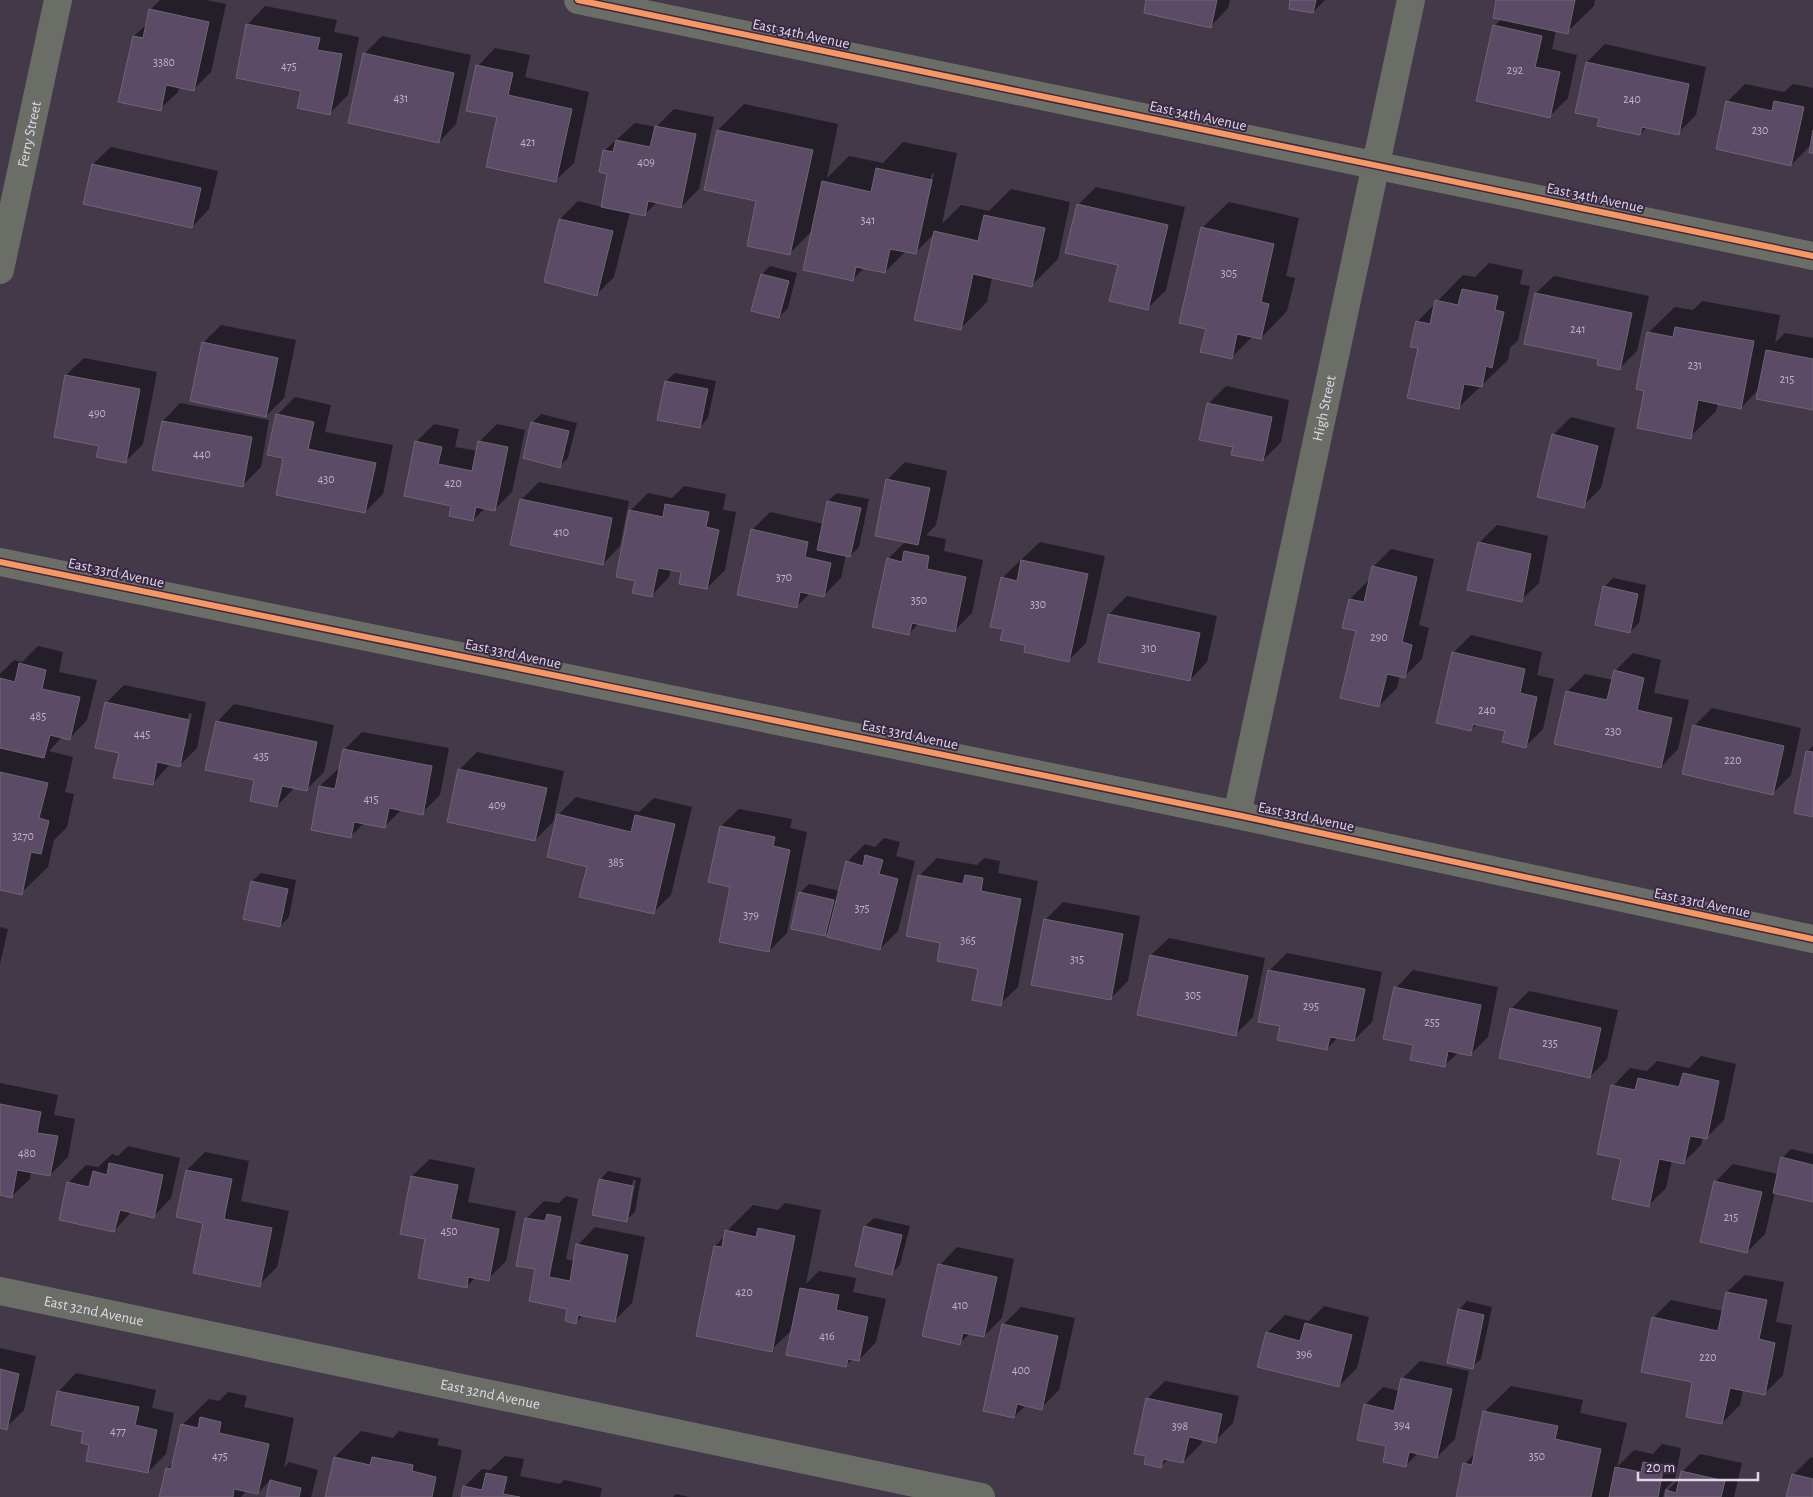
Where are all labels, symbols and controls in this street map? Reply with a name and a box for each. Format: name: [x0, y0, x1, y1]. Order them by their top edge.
street label: East 34th Avenue: [751, 16, 851, 52]
house number: 3380: [153, 56, 175, 68]
house number: 475: [281, 60, 297, 72]
house number: 292: [1507, 64, 1524, 76]
house number: 431: [394, 92, 408, 104]
house number: 240: [1623, 93, 1641, 105]
street label: East 34th Avenue: [1148, 98, 1248, 134]
street label: Ferry Street: [15, 100, 44, 168]
house number: 230: [1752, 124, 1768, 136]
house number: 421: [520, 136, 536, 148]
house number: 409: [637, 156, 655, 168]
street label: East 34th Avenue: [1545, 180, 1645, 216]
house number: 341: [861, 214, 875, 226]
house number: 305: [1221, 267, 1237, 279]
house number: 241: [1570, 323, 1586, 335]
house number: 231: [1688, 359, 1702, 371]
house number: 215: [1780, 373, 1794, 385]
street label: High Street: [1310, 374, 1338, 442]
house number: 490: [88, 407, 106, 419]
house number: 440: [193, 448, 211, 460]
house number: 430: [317, 473, 335, 485]
house number: 420: [444, 477, 462, 489]
house number: 410: [553, 526, 569, 538]
street label: East 33rd Avenue: [67, 555, 165, 591]
house number: 370: [776, 571, 792, 583]
house number: 350: [911, 594, 927, 606]
house number: 330: [1030, 598, 1046, 610]
house number: 290: [1370, 631, 1388, 643]
street label: East 33rd Avenue: [464, 636, 562, 672]
house number: 310: [1141, 642, 1157, 654]
house number: 240: [1478, 704, 1496, 716]
house number: 485: [30, 710, 46, 722]
street label: East 33rd Avenue: [861, 717, 959, 753]
house number: 230: [1605, 725, 1621, 737]
house number: 445: [134, 728, 150, 740]
house number: 435: [253, 750, 269, 762]
house number: 220: [1724, 754, 1742, 766]
house number: 415: [364, 793, 378, 805]
house number: 409: [488, 799, 506, 811]
street label: East 33rd Avenue: [1257, 799, 1355, 835]
house number: 3270: [12, 830, 34, 842]
house number: 385: [608, 856, 624, 868]
street label: East 33rd Avenue: [1653, 885, 1751, 921]
house number: 375: [855, 902, 869, 914]
house number: 379: [743, 909, 759, 921]
house number: 365: [960, 934, 976, 946]
house number: 315: [1070, 953, 1084, 965]
house number: 305: [1185, 989, 1201, 1001]
house number: 295: [1303, 1000, 1319, 1012]
house number: 255: [1424, 1016, 1440, 1028]
house number: 235: [1542, 1037, 1558, 1049]
house number: 480: [18, 1147, 36, 1159]
house number: 215: [1724, 1211, 1738, 1223]
house number: 450: [440, 1225, 458, 1237]
house number: 420: [735, 1286, 753, 1298]
street label: East 32nd Avenue: [43, 1293, 145, 1329]
house number: 410: [952, 1299, 968, 1311]
house number: 416: [819, 1330, 835, 1342]
house number: 396: [1296, 1348, 1312, 1360]
house number: 220: [1699, 1351, 1717, 1363]
house number: 400: [1012, 1364, 1030, 1376]
street label: East 32nd Avenue: [439, 1376, 542, 1412]
house number: 394: [1394, 1419, 1410, 1431]
house number: 398: [1172, 1420, 1188, 1432]
house number: 477: [110, 1425, 126, 1437]
house number: 475: [212, 1450, 228, 1462]
house number: 350: [1529, 1450, 1545, 1462]
scale bar: [1638, 1450, 1758, 1482]
text: 20 m: [1646, 1460, 1675, 1475]

